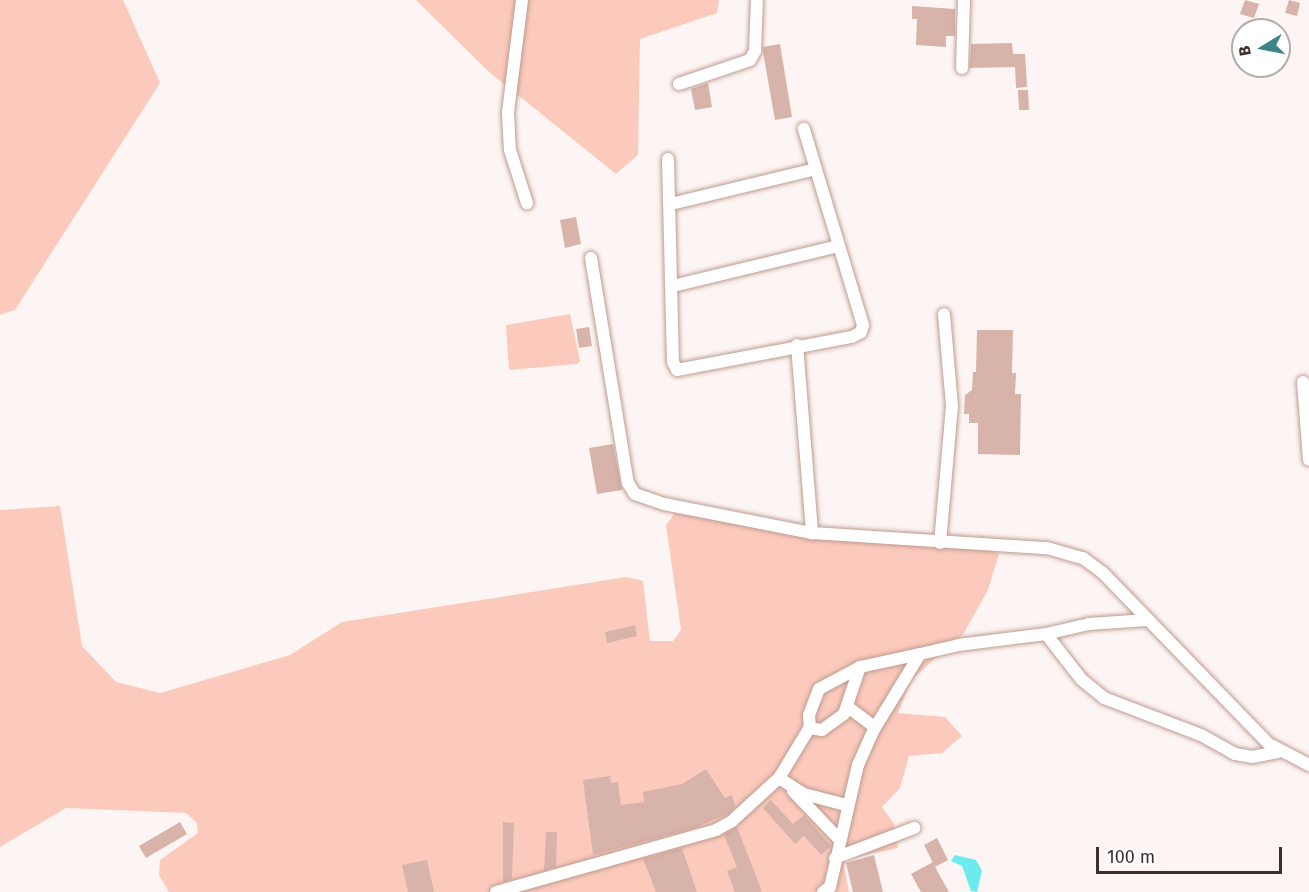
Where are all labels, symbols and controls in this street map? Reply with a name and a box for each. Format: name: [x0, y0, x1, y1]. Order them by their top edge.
north arrow: [1231, 18, 1291, 78]
text: B: [1235, 44, 1255, 57]
scale bar: [1099, 835, 1285, 873]
text: 100 m: [1107, 846, 1155, 868]

